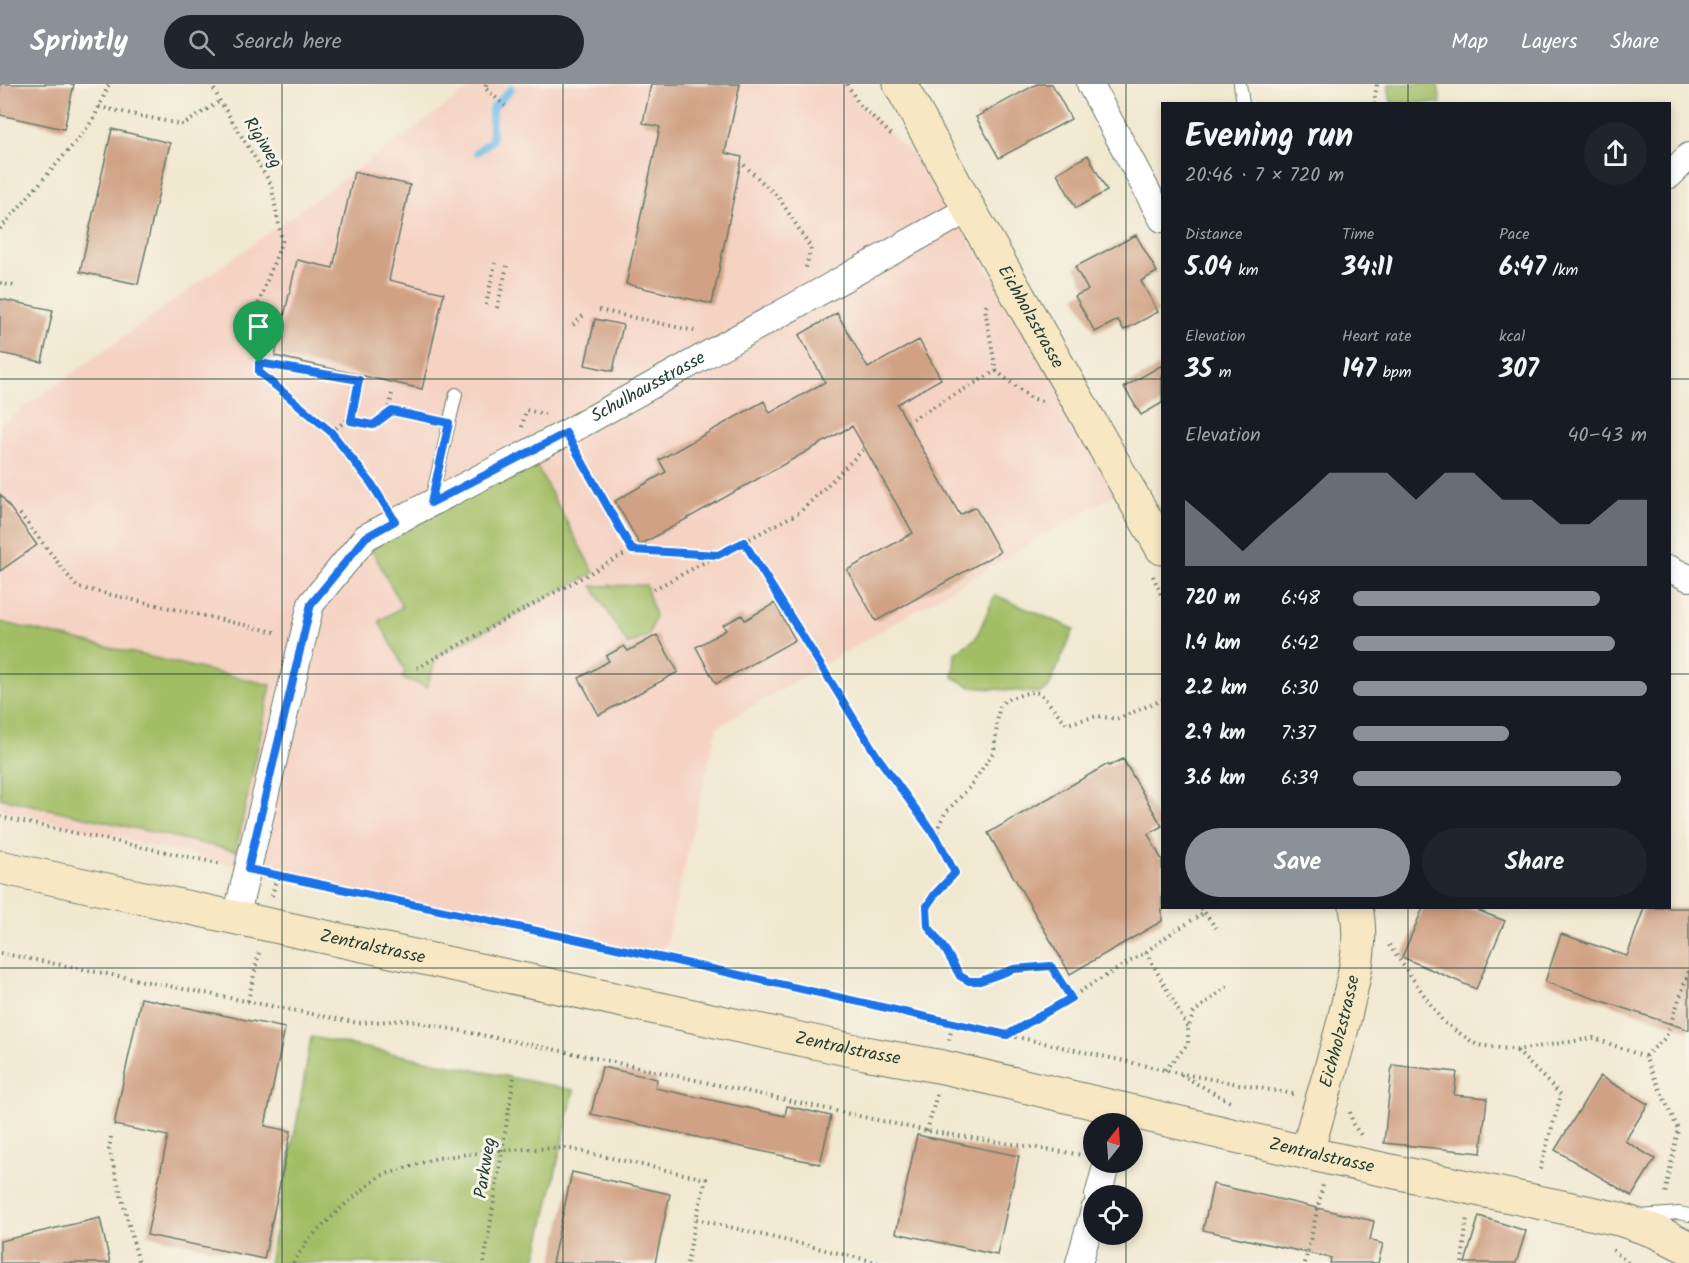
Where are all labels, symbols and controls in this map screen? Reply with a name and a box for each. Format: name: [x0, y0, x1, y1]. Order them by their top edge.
search box: [164, 15, 584, 69]
text: Sprintly: [30, 20, 128, 65]
text: Search here: [233, 25, 342, 60]
icon: search: [185, 26, 218, 59]
text: Map: [1451, 26, 1488, 59]
text: Layers: [1521, 26, 1577, 59]
text: Share: [1610, 26, 1659, 59]
street label: Rigiweg: [235, 111, 289, 175]
text: Evening run: [1185, 111, 1353, 164]
button: share: [1584, 122, 1647, 185]
text: 20:46 · 7 × 720 m: [1185, 160, 1344, 192]
text: Distance: [1185, 222, 1243, 247]
text: Time: [1342, 222, 1374, 247]
text: Pace: [1499, 222, 1530, 247]
text: 5.04: [1185, 247, 1232, 289]
text: 34:11: [1342, 247, 1393, 289]
text: 6:47: [1499, 247, 1546, 289]
text: km: [1232, 258, 1258, 283]
text: /km: [1546, 258, 1578, 283]
street label: Eichholzstrasse: [989, 260, 1072, 374]
pin: [233, 301, 284, 363]
icon: arrive: [242, 310, 275, 343]
text: Elevation: [1185, 324, 1246, 349]
text: Heart rate: [1342, 324, 1412, 349]
text: kcal: [1499, 324, 1525, 349]
street label: Schulhausstrasse: [586, 344, 711, 431]
text: 35: [1185, 349, 1212, 391]
text: 147: [1342, 349, 1376, 391]
text: 307: [1499, 349, 1539, 391]
text: m: [1212, 360, 1232, 385]
text: bpm: [1376, 360, 1412, 385]
text: Elevation: [1185, 420, 1261, 452]
text: 40–43 m: [1567, 420, 1647, 452]
text: 720 m: [1185, 583, 1240, 615]
text: 6:48: [1281, 583, 1320, 615]
text: 1.4 km: [1185, 628, 1241, 660]
text: 6:42: [1281, 628, 1320, 660]
text: 2.2 km: [1185, 673, 1247, 705]
text: 6:30: [1281, 673, 1318, 705]
text: 2.9 km: [1185, 718, 1245, 750]
text: 7:37: [1281, 718, 1316, 750]
text: 3.6 km: [1185, 763, 1245, 795]
text: 6:39: [1281, 763, 1318, 795]
button: Save: [1185, 828, 1410, 897]
button: Share: [1422, 828, 1647, 897]
street label: Zentralstrasse: [317, 922, 428, 973]
street label: Eichholzstrasse: [1312, 973, 1368, 1091]
street label: Zentralstrasse: [792, 1024, 903, 1074]
north arrow: [1083, 1113, 1143, 1173]
map controls: [1083, 1113, 1143, 1245]
street label: Zentralstrasse: [1266, 1130, 1377, 1182]
street label: Parkweg: [467, 1135, 505, 1201]
button: locate: [1083, 1185, 1143, 1245]

